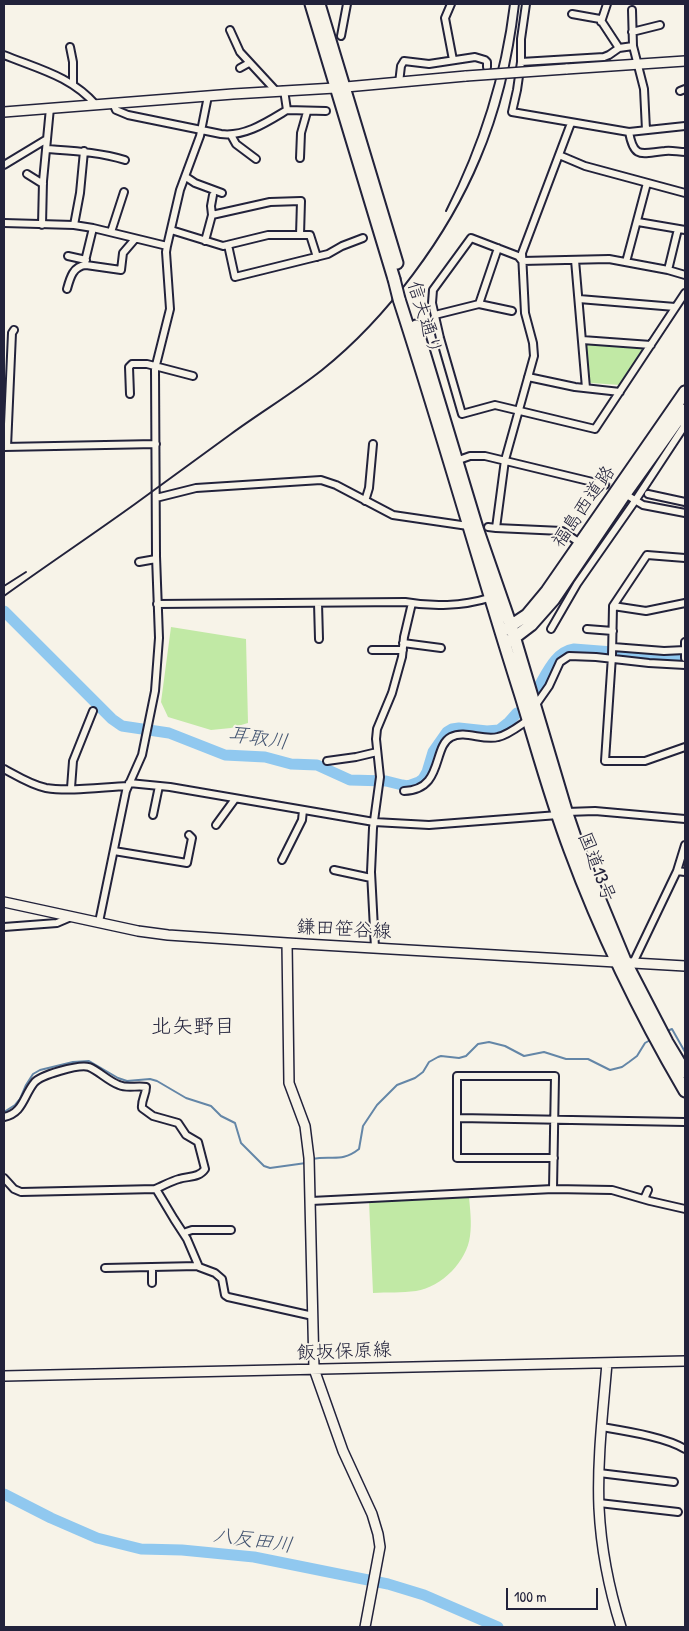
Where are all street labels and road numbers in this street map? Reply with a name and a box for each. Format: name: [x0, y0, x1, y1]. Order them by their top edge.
street label: 信夫通り: [402, 278, 446, 358]
street label: 福島西道路: [547, 462, 621, 552]
street label: 国道13号: [572, 829, 620, 905]
street label: 鎌田笹谷線: [296, 916, 392, 944]
street label: 飯坂保原線: [296, 1339, 392, 1365]

